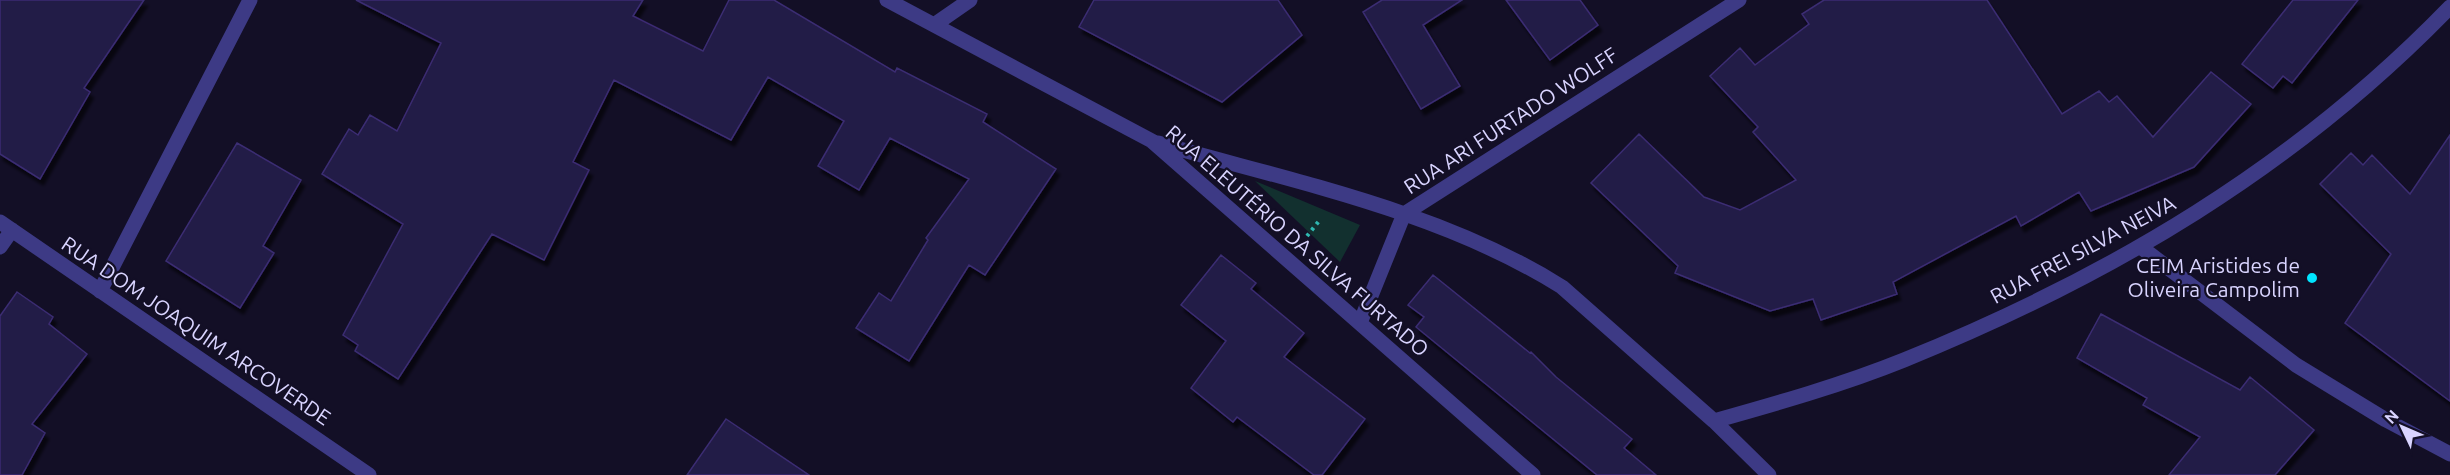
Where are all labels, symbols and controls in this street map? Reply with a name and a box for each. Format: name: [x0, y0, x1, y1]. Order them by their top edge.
street label: RUA ARI FURTADO WOLFF: [1399, 42, 1622, 198]
street label: RUA ELEUTÉRIO DA SILVA FURTADO: [1161, 120, 1434, 361]
street label: RUA FREI SILVA NEIVA: [1986, 190, 2179, 308]
street label: RUA DOM JOAQUIM ARCOVERDE: [58, 231, 336, 429]
place label: CEIM Aristides de Oliveira Campolim: [2128, 253, 2300, 301]
marker: CEIM Aristides de Oliveira Campolim: [2305, 271, 2319, 285]
north arrow: [2372, 397, 2432, 457]
text: N: [2381, 406, 2402, 427]

